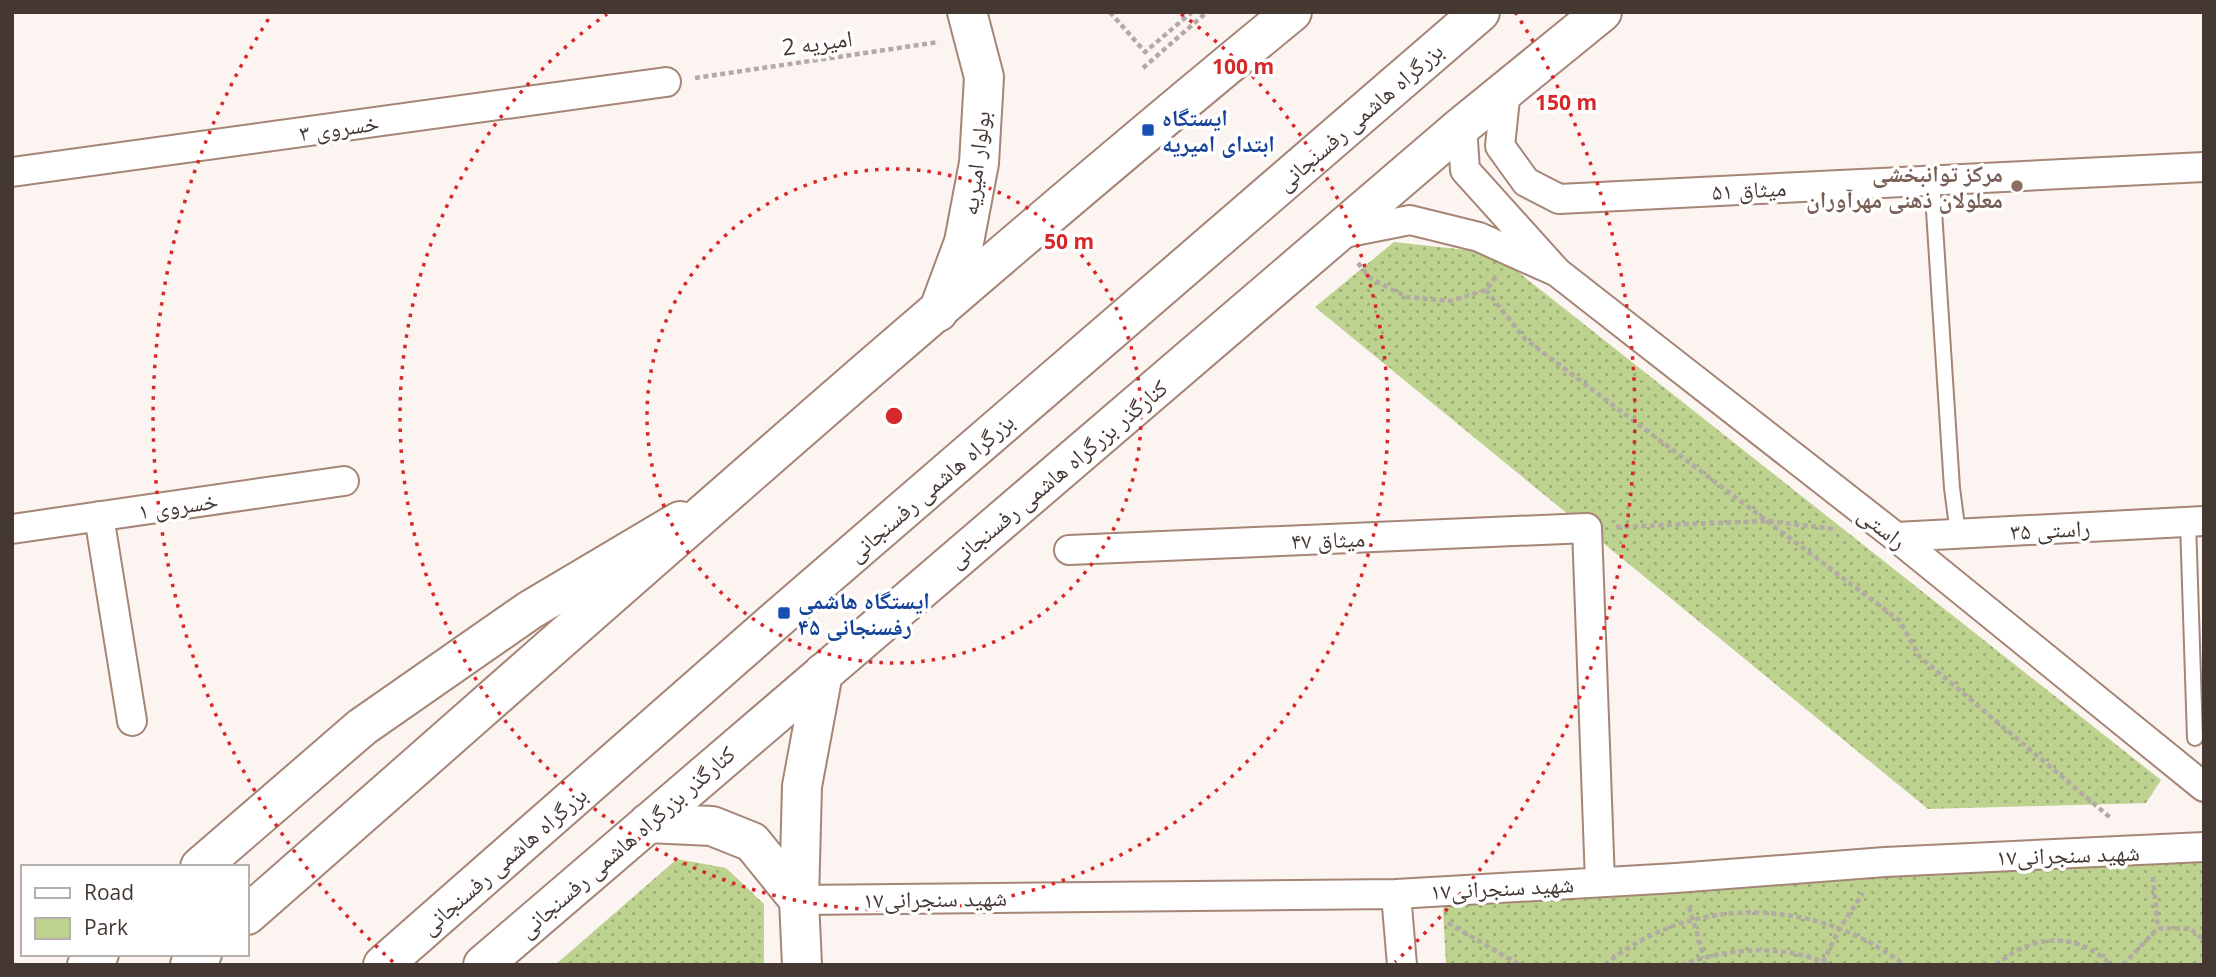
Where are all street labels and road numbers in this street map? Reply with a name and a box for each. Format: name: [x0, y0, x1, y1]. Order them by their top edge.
street label: امیریه 2: [780, 21, 854, 63]
street label: بزرگراه هاشمی رفسنجانی: [1269, 34, 1449, 198]
street label: خسروی ۳: [297, 106, 381, 148]
street label: بولوار امیریه: [953, 109, 997, 217]
street label: میثاق ۵۱: [1711, 171, 1787, 207]
street label: کنارگذر بزرگراه هاشمی رفسنجانی: [940, 371, 1174, 575]
street label: بزرگراه هاشمی رفسنجانی: [840, 405, 1020, 569]
street label: خسروی ۱: [136, 484, 220, 526]
street label: راستی: [1852, 498, 1914, 556]
street label: راستی ۳۵: [2009, 511, 2091, 547]
street label: میثاق ۴۷: [1290, 522, 1366, 556]
street label: کنارگذر بزرگراه هاشمی رفسنجانی: [511, 737, 742, 944]
street label: بزرگراه هاشمی رفسنجانی: [413, 778, 593, 942]
street label: شهید سنجرانی۱۷: [1996, 836, 2140, 872]
street label: شهید سنجرانی۱۷: [1429, 867, 1575, 907]
street label: شهید سنجرانی۱۷: [863, 881, 1007, 915]

